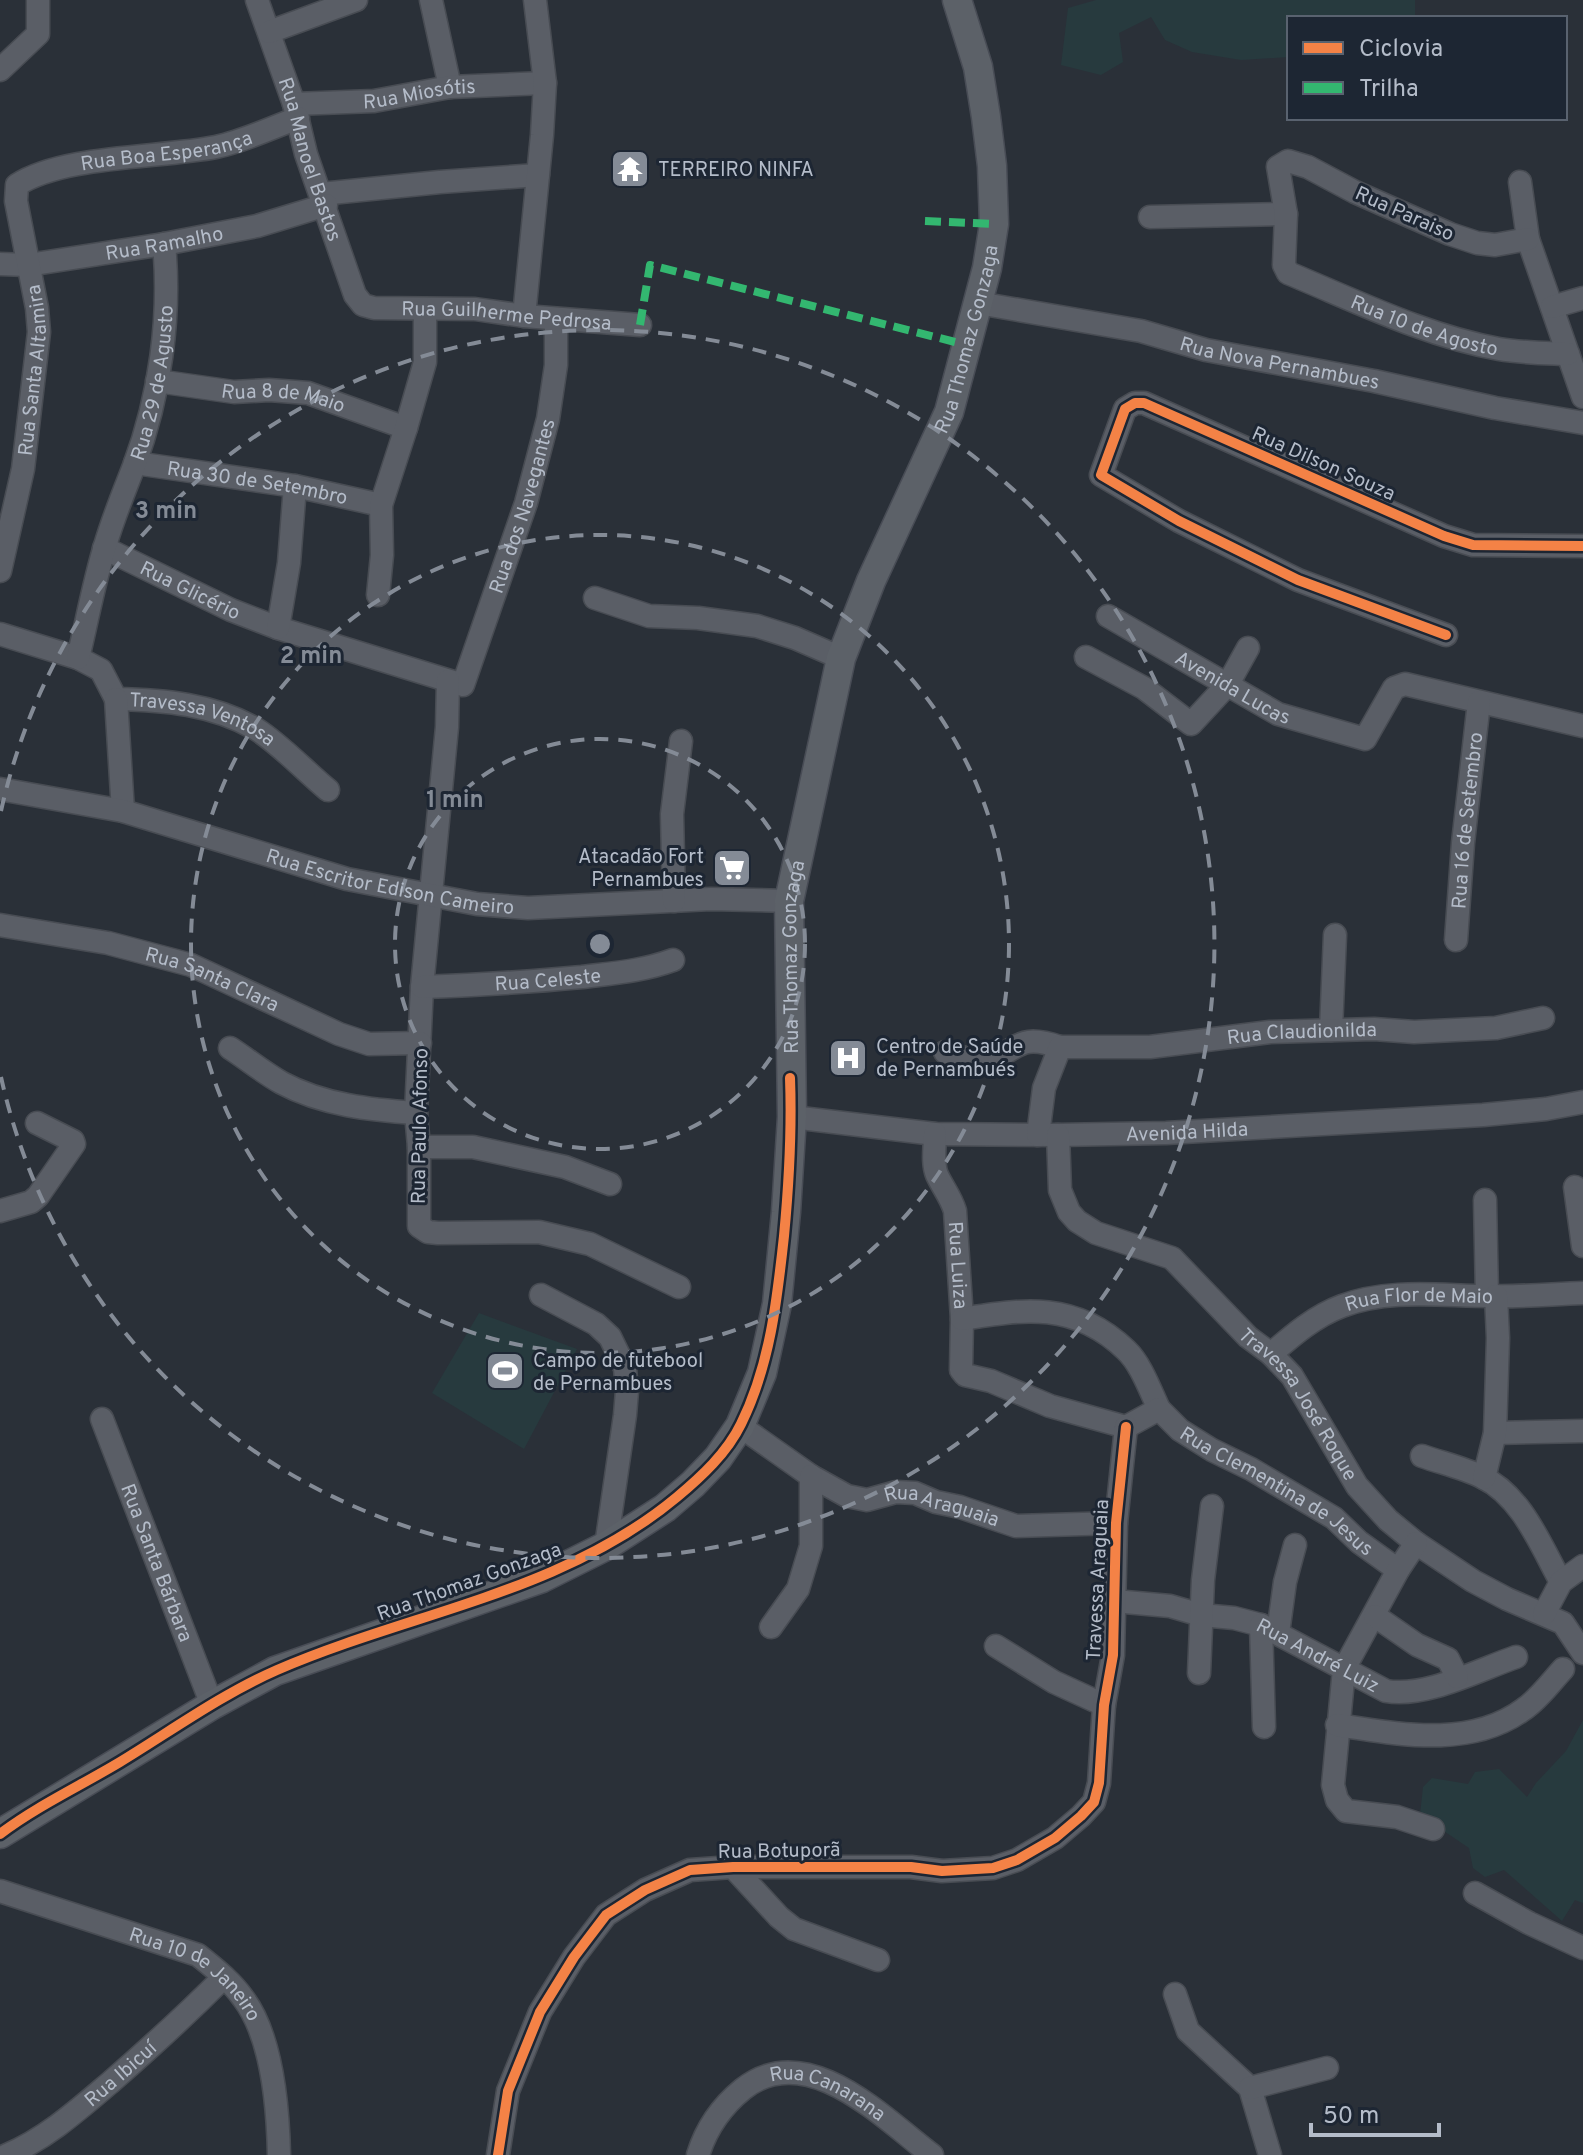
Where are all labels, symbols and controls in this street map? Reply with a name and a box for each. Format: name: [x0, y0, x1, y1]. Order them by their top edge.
legend: [1287, 16, 1567, 120]
text: Ciclovia: [1359, 35, 1443, 65]
street label: Rua Manoel Bastos: [271, 74, 346, 245]
street label: Rua Miosótis: [363, 75, 476, 116]
text: Trilha: [1359, 75, 1419, 105]
street label: Rua Boa Esperança: [79, 126, 256, 178]
temple icon: TERREIRO NINFA: [609, 148, 651, 190]
place label: TERREIRO NINFA: [658, 158, 814, 184]
street label: Rua Paraiso: [1351, 181, 1458, 248]
street label: Rua Ramalho: [104, 222, 226, 268]
street label: Rua Thomaz Gonzaga: [930, 243, 1005, 438]
street label: Rua Santa Altamira: [14, 282, 54, 457]
street label: Rua 10 de Agosto: [1346, 290, 1500, 364]
street label: Rua Guilherme Pedrosa: [401, 297, 612, 338]
street label: Rua 29 de Agusto: [126, 305, 181, 465]
street label: Rua Nova Pernambues: [1176, 332, 1382, 397]
street label: Rua 8 de Maio: [219, 379, 348, 420]
street label: Rua dos Navegantes: [485, 416, 563, 597]
street label: Rua Dilson Souza: [1247, 422, 1399, 508]
street label: Rua 30 de Setembro: [165, 457, 350, 512]
text: 3 min: [135, 497, 197, 527]
street label: Rua Glicério: [135, 556, 243, 627]
text: 2 min: [280, 642, 342, 672]
street label: Avenida Lucas: [1170, 646, 1293, 732]
street label: Travessa Ventosa: [129, 688, 280, 753]
street label: Rua 16 de Setembro: [1447, 731, 1490, 910]
text: 1 min: [426, 786, 484, 816]
street label: Rua Escritor Edison Cameiro: [263, 844, 515, 922]
place label: Atacadão Fort Pernambues: [578, 845, 704, 894]
supermarket icon: Atacadão Fort Pernambues: [711, 847, 753, 889]
street label: Rua Thomaz Gonzaga: [778, 858, 812, 1054]
centre of rings: [586, 930, 614, 958]
street label: Rua Santa Clara: [142, 942, 283, 1019]
street label: Rua Celeste: [494, 964, 603, 999]
street label: Rua Claudionilda: [1225, 1018, 1377, 1052]
place label: Centro de Saúde de Pernambués: [876, 1035, 1023, 1084]
hospital icon: Centro de Saúde de Pernambués: [827, 1037, 869, 1079]
street label: Rua Paulo Afonso: [407, 1048, 435, 1204]
street label: Avenida Hilda: [1125, 1117, 1249, 1149]
street label: Rua Luiza: [941, 1221, 972, 1310]
street label: Rua Flor de Maio: [1342, 1283, 1493, 1319]
street label: Travessa José Roque: [1232, 1324, 1362, 1486]
place label: Campo de futebool de Pernambues: [533, 1349, 703, 1398]
sports icon: Campo de futebool de Pernambues: [484, 1350, 526, 1392]
street label: Rua Clementina de Jesus: [1174, 1422, 1378, 1563]
street label: Rua Santa Bárbara: [113, 1481, 198, 1646]
street label: Rua Araguaia: [881, 1481, 1002, 1534]
street label: Travessa Araguaia: [1082, 1499, 1116, 1662]
street label: Rua Thomaz Gonzaga: [374, 1537, 565, 1628]
street label: Rua André Luiz: [1251, 1614, 1383, 1700]
street label: Rua Botuporã: [717, 1838, 841, 1866]
street label: Rua 10 de Janeiro: [125, 1923, 266, 2026]
street label: Rua Ibicuí: [80, 2035, 165, 2114]
street label: Rua Canarana: [768, 2061, 890, 2128]
scale bar: [1311, 2087, 1439, 2137]
text: 50 m: [1323, 2102, 1379, 2132]

